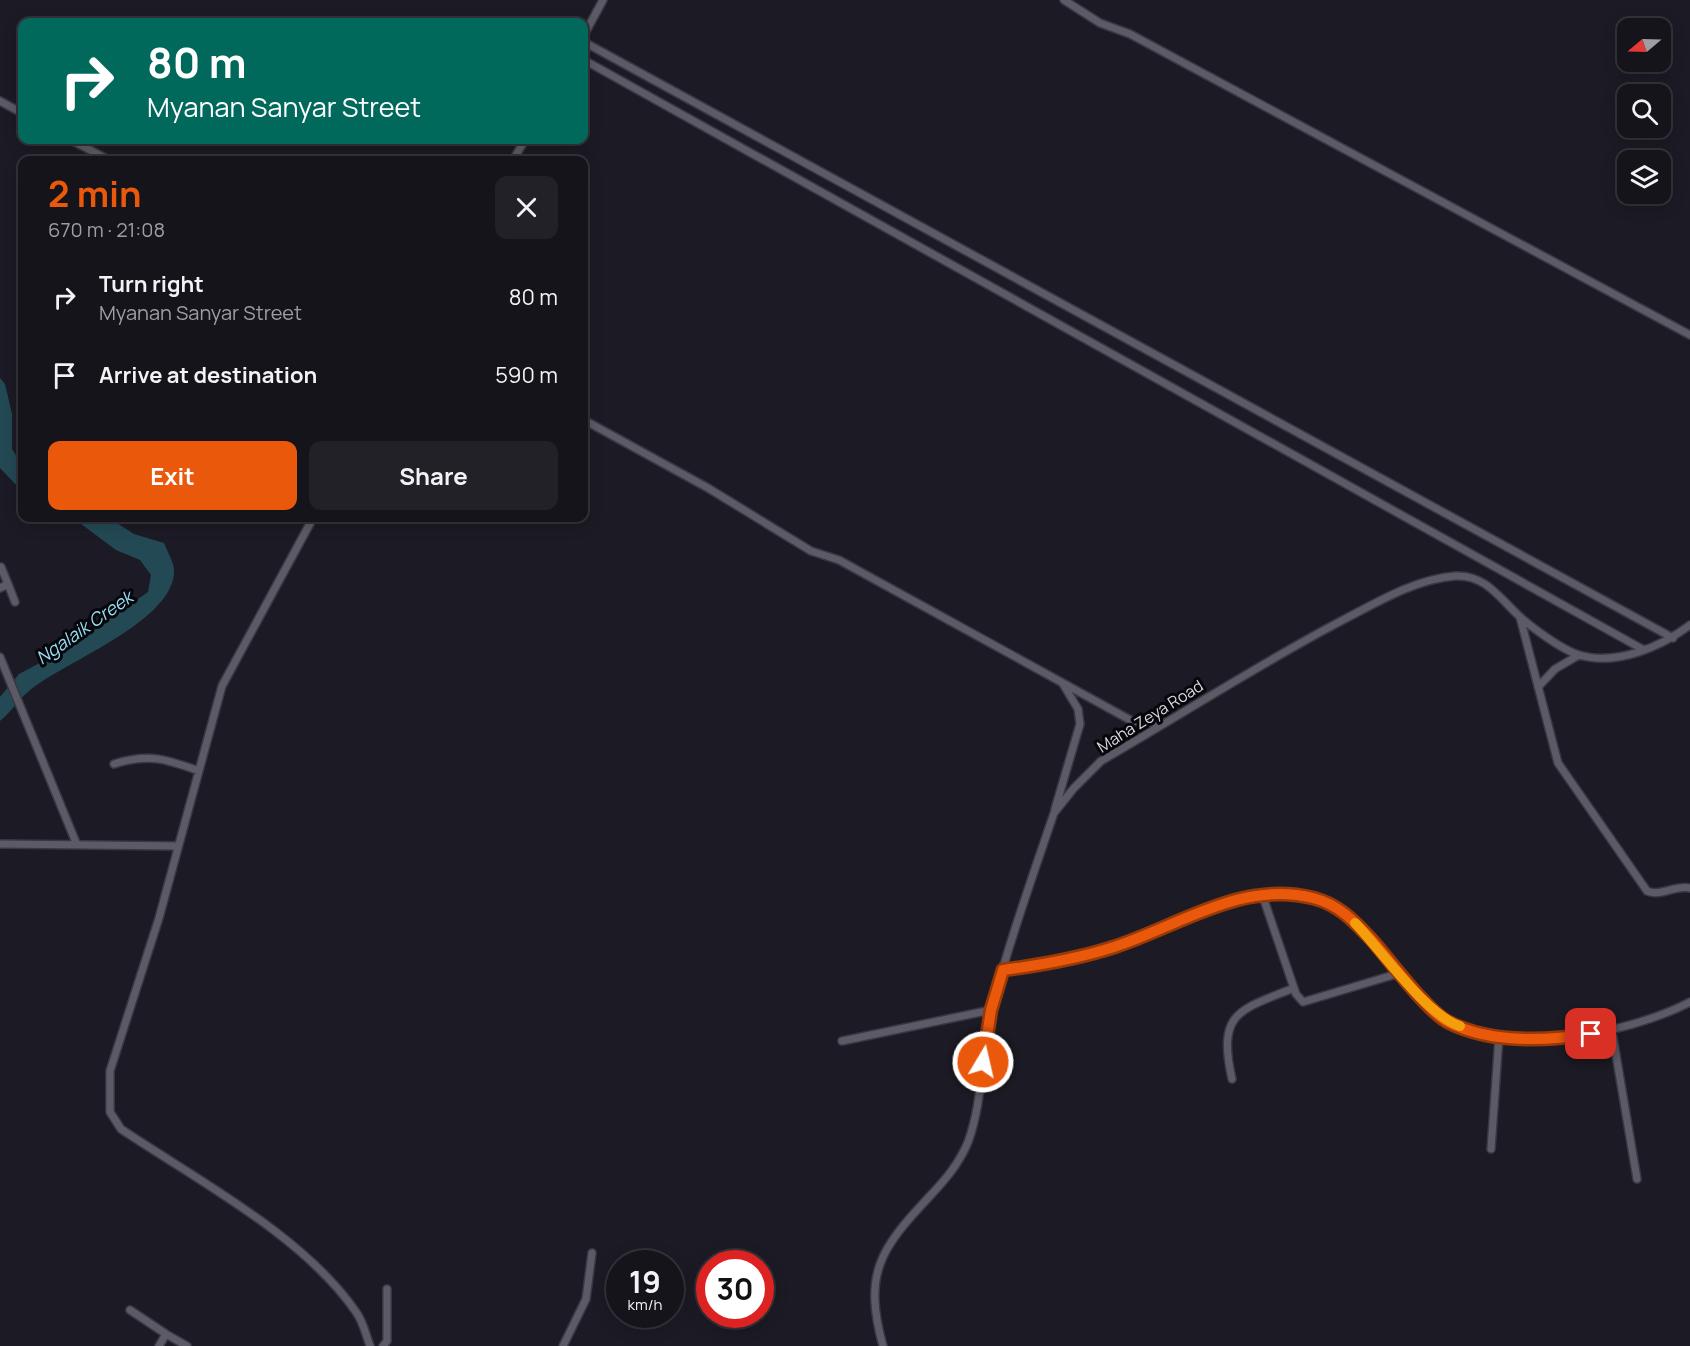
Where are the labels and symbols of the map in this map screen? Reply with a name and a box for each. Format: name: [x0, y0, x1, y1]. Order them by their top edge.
north arrow: [1617, 18, 1671, 72]
water label: Ngalaik Creek: [31, 583, 140, 669]
street label: Maha Zeya Road: [1093, 675, 1207, 757]
pin: [1565, 1008, 1616, 1059]
position arrow: [951, 1030, 1015, 1094]
speed limit sign: 30: [696, 1250, 774, 1328]

